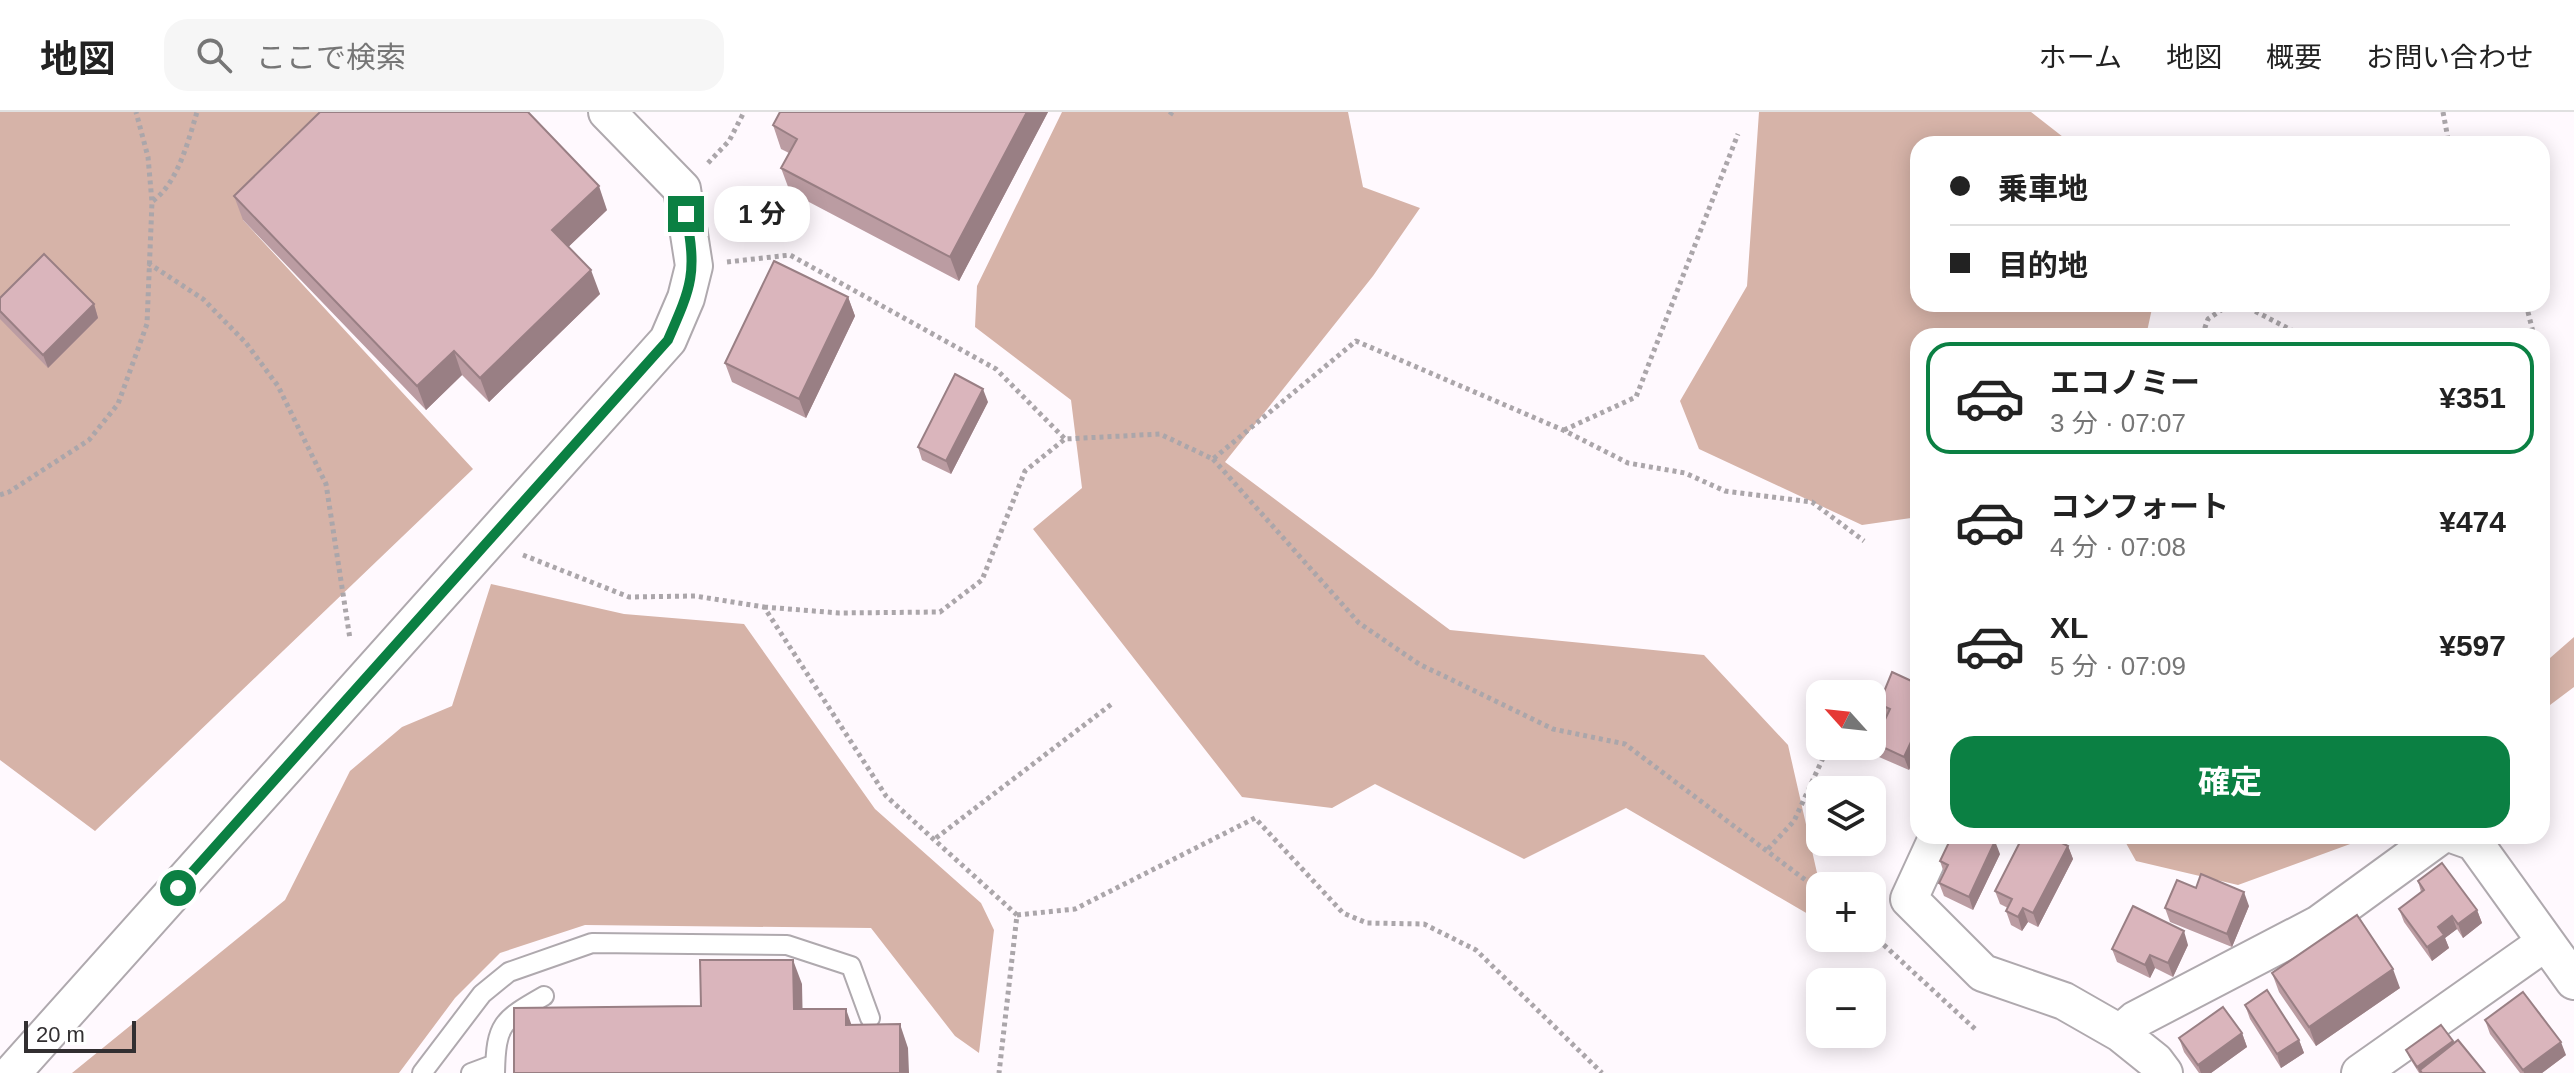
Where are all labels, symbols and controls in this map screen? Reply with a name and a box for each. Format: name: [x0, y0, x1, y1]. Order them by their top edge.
search box: [164, 19, 724, 91]
icon: search: [192, 33, 236, 77]
text: 地図: [40, 38, 116, 80]
text: ここで検索: [256, 41, 406, 74]
text: ホーム: [2039, 42, 2122, 73]
text: 地図: [2166, 42, 2222, 73]
text: 概要: [2266, 42, 2322, 73]
text: お問い合わせ: [2366, 42, 2534, 73]
text: 乗車地: [1998, 172, 2088, 205]
callout: 1 分: [714, 186, 810, 242]
route end: [668, 196, 704, 232]
text: 1 分: [738, 199, 786, 229]
text: 目的地: [1998, 249, 2088, 282]
icon: car: [1954, 362, 2026, 434]
text: エコノミー: [2050, 366, 2200, 399]
text: ¥351: [2439, 381, 2506, 414]
text: 3 分 · 07:07: [2050, 408, 2186, 438]
icon: car: [1954, 486, 2026, 558]
text: コンフォート: [2050, 490, 2229, 523]
text: ¥474: [2439, 505, 2506, 538]
text: 4 分 · 07:08: [2050, 532, 2186, 562]
icon: car: [1954, 610, 2026, 682]
text: XL: [2050, 611, 2088, 644]
text: ¥597: [2439, 629, 2506, 662]
text: 5 分 · 07:09: [2050, 651, 2186, 681]
north arrow: [1806, 680, 1886, 760]
map controls: [1806, 680, 1886, 1048]
button: 確定: [1950, 736, 2510, 828]
button: layers: [1806, 776, 1886, 856]
route start: [160, 870, 196, 906]
button: +: [1806, 872, 1886, 952]
button: −: [1806, 968, 1886, 1048]
scale bar: [24, 1017, 136, 1053]
text: 20 m: [36, 1022, 85, 1047]

